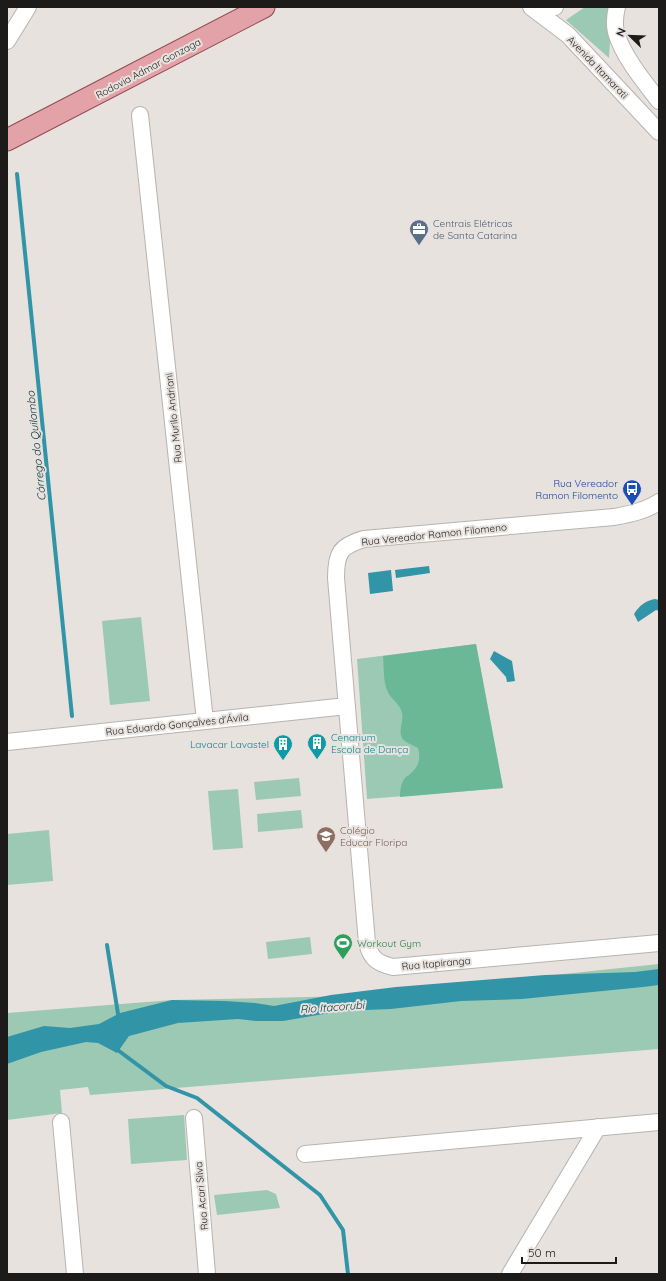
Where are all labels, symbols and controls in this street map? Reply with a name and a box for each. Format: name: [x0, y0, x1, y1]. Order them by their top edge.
north arrow: [610, 16, 650, 56]
text: N: [613, 26, 629, 39]
street label: Avenida Itamarati: [564, 33, 631, 101]
street label: Rodovia Admar Gonzaga: [93, 35, 203, 102]
place label: Centrais Elétricas de Santa Catarina: [433, 217, 517, 242]
office icon: Centrais Elétricas de Santa Catarina: [408, 218, 430, 246]
street label: Rua Murilo Andriani: [162, 372, 185, 464]
water label: Córrego do Quilombo: [23, 389, 49, 502]
place label: Rua Vereador Ramon Filomento: [536, 477, 618, 502]
bus stop icon: Rua Vereador Ramon Filomento: [621, 478, 643, 506]
street label: Rua Vereador Ramon Filomeno: [361, 520, 507, 549]
street label: Rua Eduardo Gonçalves d'Ávila: [105, 711, 249, 738]
place label: Cenarium Escola de Dança: [331, 731, 408, 756]
building icon: Cenarium Escola de Dança: [306, 732, 328, 760]
building icon: Lavacar Lavastel: [272, 733, 294, 761]
place label: Lavacar Lavastel: [190, 738, 269, 751]
place label: Colégio Educar Floripa: [340, 824, 407, 849]
school or university icon: Colégio Educar Floripa: [315, 825, 337, 853]
sports icon: Workout Gym: [332, 932, 354, 960]
place label: Workout Gym: [357, 937, 421, 950]
street label: Rua Itapiranga: [401, 954, 471, 973]
water label: Rio Itacorubi: [299, 998, 366, 1016]
street label: Rua Acari Silva: [192, 1161, 211, 1231]
scale bar: [522, 1239, 616, 1265]
text: 50 m: [528, 1245, 556, 1260]

